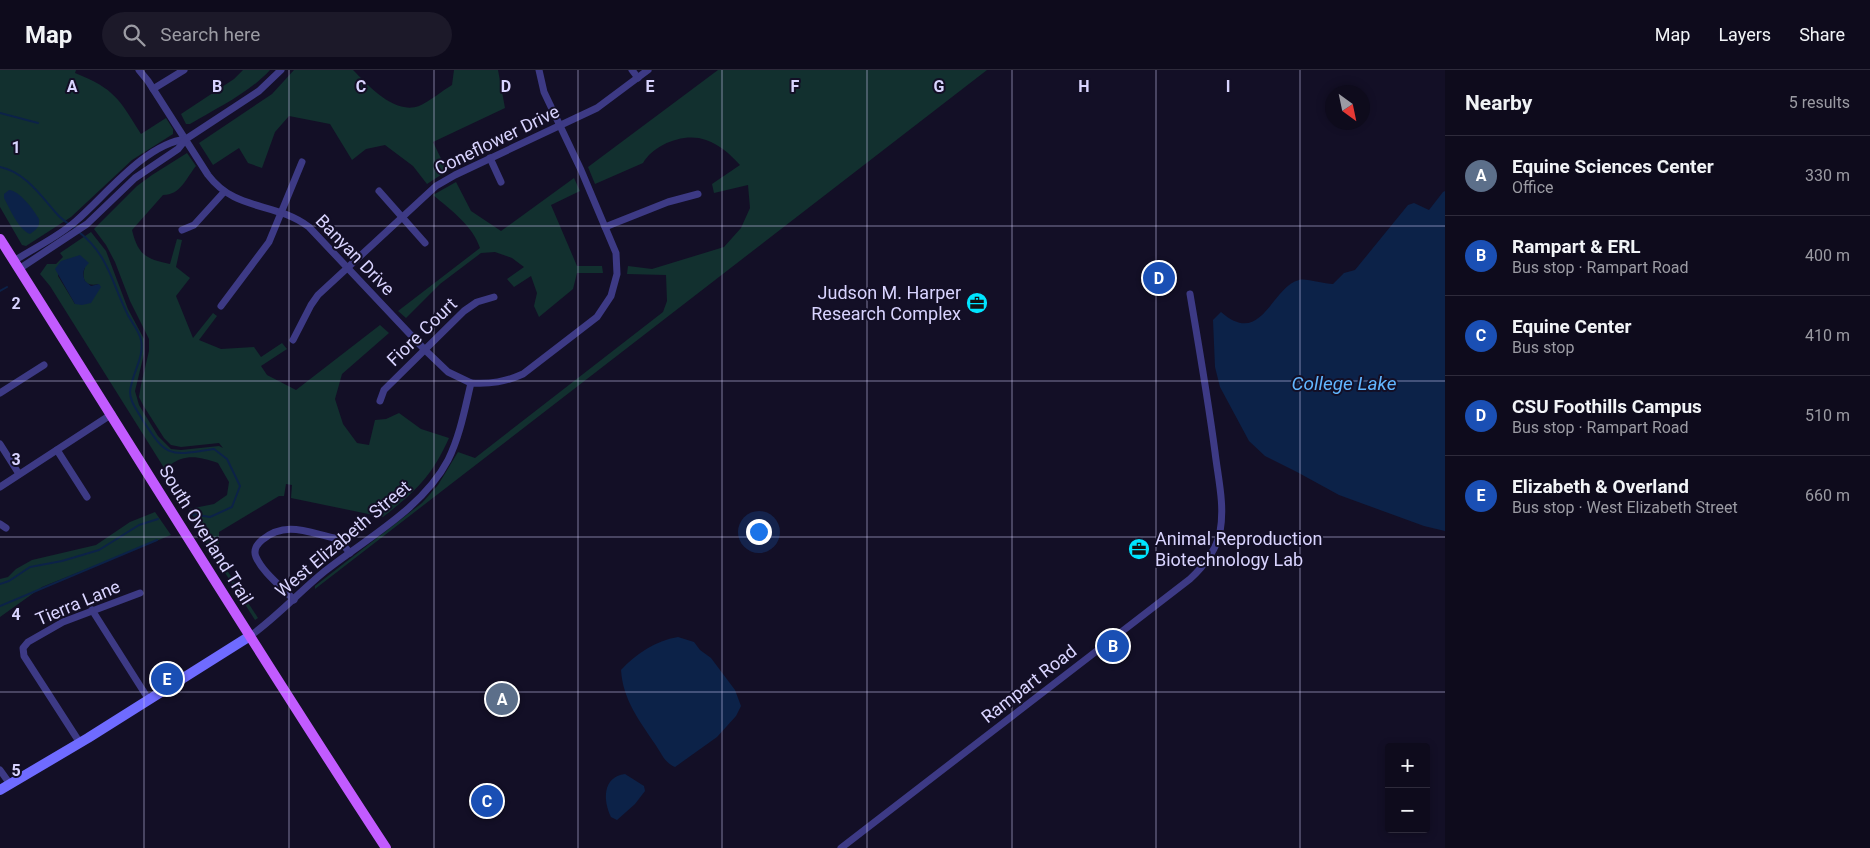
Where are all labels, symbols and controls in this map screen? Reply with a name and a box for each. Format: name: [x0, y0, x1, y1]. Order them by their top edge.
search box: [102, 12, 452, 57]
text: Map: [25, 21, 72, 49]
icon: search: [120, 21, 148, 49]
text: Search here: [160, 23, 260, 46]
text: Map: [1655, 24, 1690, 45]
text: Layers: [1718, 24, 1771, 45]
text: Share: [1799, 24, 1845, 45]
text: A: [67, 77, 78, 96]
text: B: [212, 77, 222, 96]
text: C: [356, 77, 366, 96]
text: D: [501, 77, 511, 96]
text: E: [646, 77, 655, 96]
text: F: [791, 77, 800, 96]
text: G: [934, 77, 945, 96]
text: H: [1078, 77, 1090, 96]
text: I: [1226, 77, 1230, 96]
north arrow: [1325, 85, 1370, 130]
text: Nearby: [1465, 91, 1532, 115]
text: 5 results: [1789, 93, 1850, 112]
street label: Coneflower Drive: [431, 100, 563, 179]
text: 1: [11, 138, 21, 157]
text: Equine Sciences Center: [1512, 155, 1714, 178]
text: A: [1476, 166, 1486, 185]
text: 330 m: [1805, 166, 1850, 185]
text: Office: [1512, 178, 1554, 197]
street label: Banyan Drive: [312, 210, 399, 299]
text: Rampart & ERL: [1512, 235, 1641, 258]
text: B: [1476, 246, 1486, 265]
text: 400 m: [1805, 246, 1850, 265]
text: Bus stop · Rampart Road: [1512, 258, 1689, 277]
pin: D: [1143, 259, 1175, 297]
place label: Judson M. Harper Research Complex: [811, 282, 961, 324]
office icon: Judson M. Harper Research Complex: [965, 291, 989, 315]
street label: Fiore Court: [382, 293, 461, 370]
text: 2: [11, 294, 21, 313]
text: Equine Center: [1512, 315, 1632, 338]
text: C: [1476, 326, 1486, 345]
text: 410 m: [1805, 326, 1850, 345]
text: Bus stop: [1512, 338, 1574, 357]
water label: College Lake: [1292, 372, 1397, 395]
text: CSU Foothills Campus: [1512, 395, 1702, 418]
text: D: [1476, 406, 1486, 425]
text: 510 m: [1805, 406, 1850, 425]
text: Bus stop · Rampart Road: [1512, 418, 1689, 437]
text: 3: [11, 450, 21, 469]
street label: South Overland Trail: [155, 461, 258, 608]
text: Elizabeth & Overland: [1512, 475, 1689, 498]
street label: West Elizabeth Street: [271, 476, 415, 601]
text: E: [1477, 486, 1486, 505]
text: 660 m: [1805, 486, 1850, 505]
text: Bus stop · West Elizabeth Street: [1512, 498, 1738, 517]
your location: [746, 519, 772, 545]
place label: Animal Reproduction Biotechnology Lab: [1155, 528, 1322, 570]
office icon: Animal Reproduction Biotechnology Lab: [1127, 537, 1151, 561]
street label: Tierra Lane: [32, 575, 123, 630]
text: 4: [11, 605, 21, 624]
pin: B: [1097, 627, 1129, 665]
street label: Rampart Road: [977, 640, 1080, 727]
pin: E: [151, 660, 183, 698]
pin: A: [486, 680, 518, 718]
map controls: [1385, 743, 1430, 833]
button: +: [1385, 743, 1430, 788]
text: 5: [11, 761, 21, 780]
pin: C: [471, 782, 503, 820]
button: −: [1385, 788, 1430, 833]

